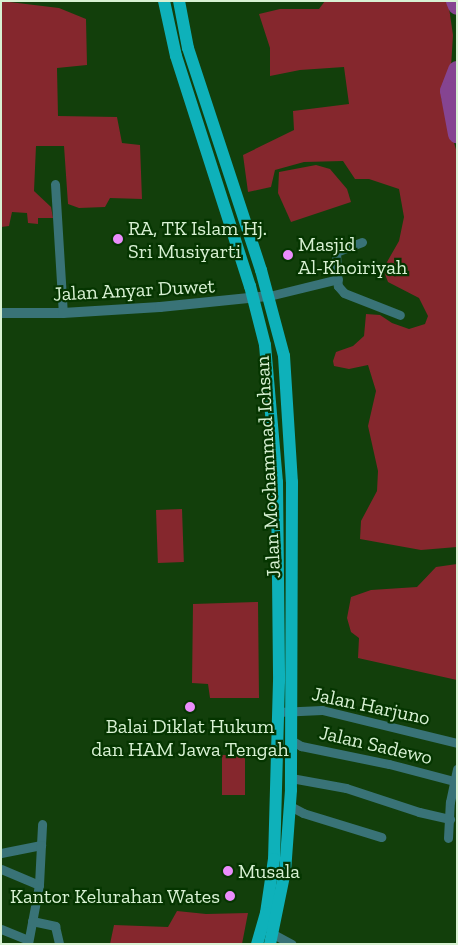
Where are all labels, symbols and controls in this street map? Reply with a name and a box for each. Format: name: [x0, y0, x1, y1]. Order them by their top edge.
place label: RA, TK Islam Hj. Sri Musiyarti: [128, 216, 268, 263]
place label: Masjid Al-Khoiriyah: [298, 232, 407, 279]
marker: RA, TK Islam Hj. Sri Musiyarti: [112, 233, 124, 245]
marker: Masjid Al-Khoiriyah: [282, 249, 294, 261]
street label: Jalan Anyar Duwet: [52, 274, 216, 306]
street label: Jalan Mochammad Ichsan: [250, 355, 286, 579]
street label: Jalan Harjuno: [310, 682, 432, 730]
marker: Balai Diklat Hukum dan HAM Jawa Tengah: [184, 701, 196, 713]
place label: Balai Diklat Hukum dan HAM Jawa Tengah: [91, 715, 289, 762]
street label: Jalan Sadewo: [317, 720, 435, 770]
place label: Musala: [238, 859, 300, 883]
marker: Musala: [222, 865, 234, 877]
place label: Kantor Kelurahan Wates: [9, 884, 220, 908]
marker: Kantor Kelurahan Wates: [224, 890, 236, 902]

